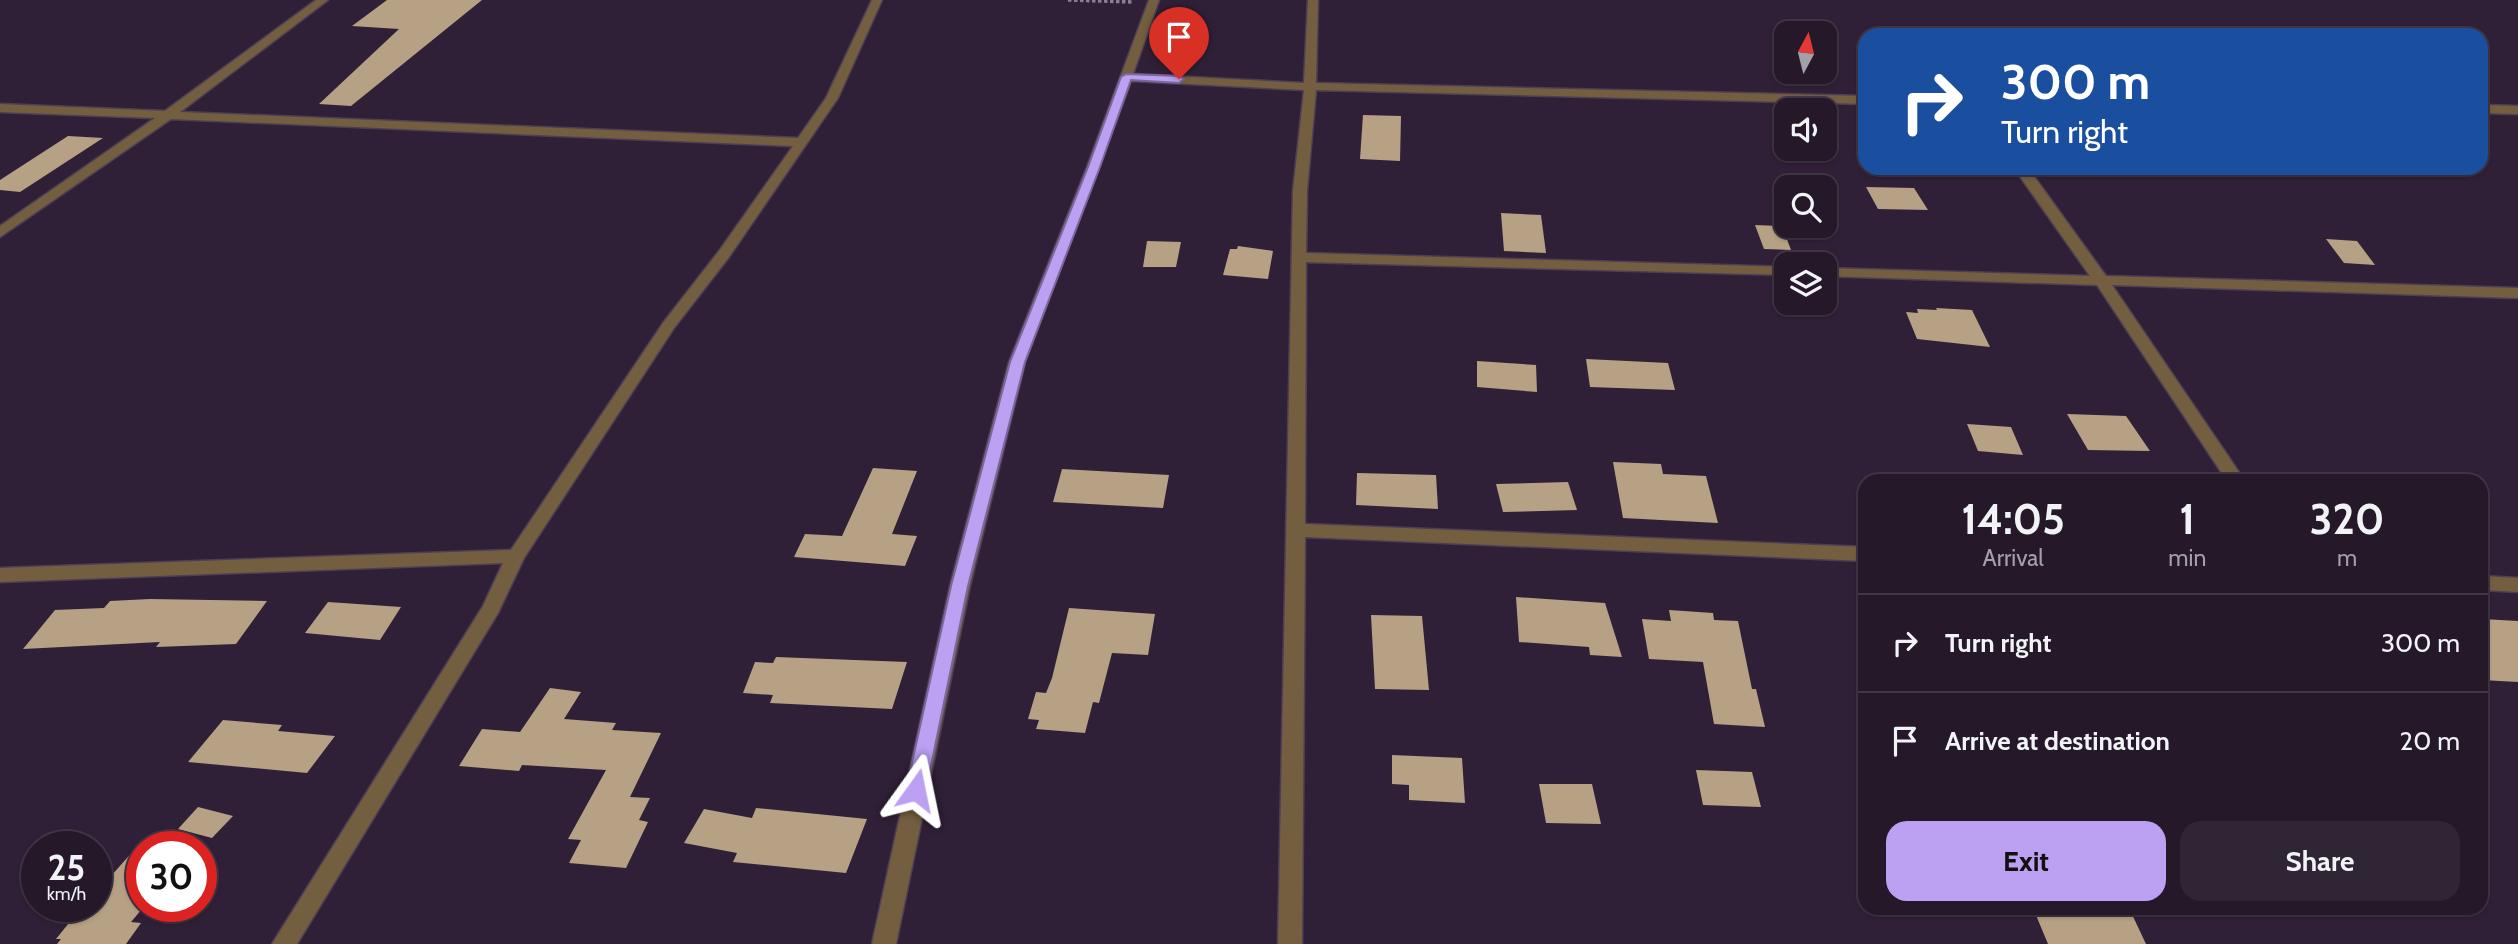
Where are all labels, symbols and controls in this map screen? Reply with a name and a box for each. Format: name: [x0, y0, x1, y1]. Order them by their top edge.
pin: [1149, 7, 1209, 79]
icon: arrive: [1160, 18, 1198, 56]
north arrow: [1774, 21, 1838, 84]
map controls: [1774, 21, 1837, 315]
text: 300 m: [2001, 52, 2150, 111]
icon: right: [1886, 56, 1977, 147]
button: sound: [1774, 98, 1837, 161]
text: Turn right: [2001, 112, 2128, 151]
button: search: [1774, 175, 1837, 238]
button: layers: [1774, 252, 1837, 315]
text: 14:05: [1962, 493, 2065, 545]
text: 1: [2180, 493, 2195, 545]
text: 320: [2310, 493, 2384, 545]
text: Arrival: [1983, 544, 2044, 572]
text: min: [2168, 544, 2206, 572]
text: m: [2337, 544, 2357, 572]
icon: right: [1886, 624, 1924, 662]
text: Turn right: [1945, 627, 2051, 659]
text: 300 m: [2381, 627, 2460, 659]
icon: arrive: [1886, 722, 1924, 760]
text: Arrive at destination: [1945, 725, 2170, 757]
text: 20 m: [2400, 725, 2460, 757]
position arrow: [879, 753, 953, 827]
button: Exit: [1886, 821, 2166, 901]
button: Share: [2180, 821, 2460, 901]
speed limit sign: 30: [126, 831, 217, 922]
text: 25: [48, 846, 85, 889]
text: km/h: [47, 883, 86, 905]

